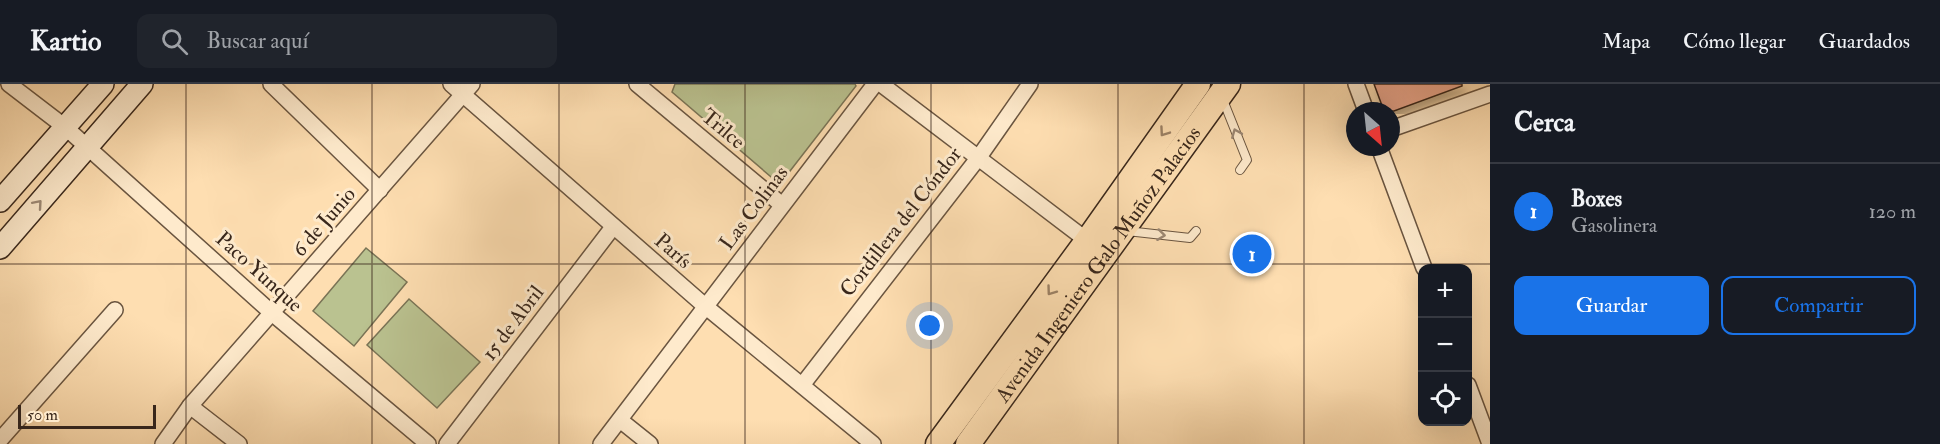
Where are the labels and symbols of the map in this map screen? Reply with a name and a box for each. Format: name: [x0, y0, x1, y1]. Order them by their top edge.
north arrow: [1346, 102, 1400, 156]
street label: Trilce: [695, 103, 751, 155]
street label: Avenida Ingeniero Galo Muñoz Palacios: [989, 121, 1207, 408]
one-way arrow: [1160, 125, 1171, 136]
one-way arrow: [1231, 128, 1243, 139]
street label: Cordillera del Cóndor: [834, 141, 968, 302]
street label: Las Colinas: [714, 161, 794, 255]
street label: 6 de Junio: [286, 181, 362, 263]
one-way arrow: [31, 200, 42, 211]
street label: Paco Yunque: [210, 226, 308, 318]
street label: París: [649, 227, 697, 275]
one-way arrow: [1157, 228, 1166, 241]
pin: 1: [1232, 232, 1272, 276]
street label: 15 de Abril: [476, 280, 550, 366]
one-way arrow: [1047, 284, 1058, 295]
your location: [915, 311, 944, 340]
scale bar: [18, 402, 156, 430]

